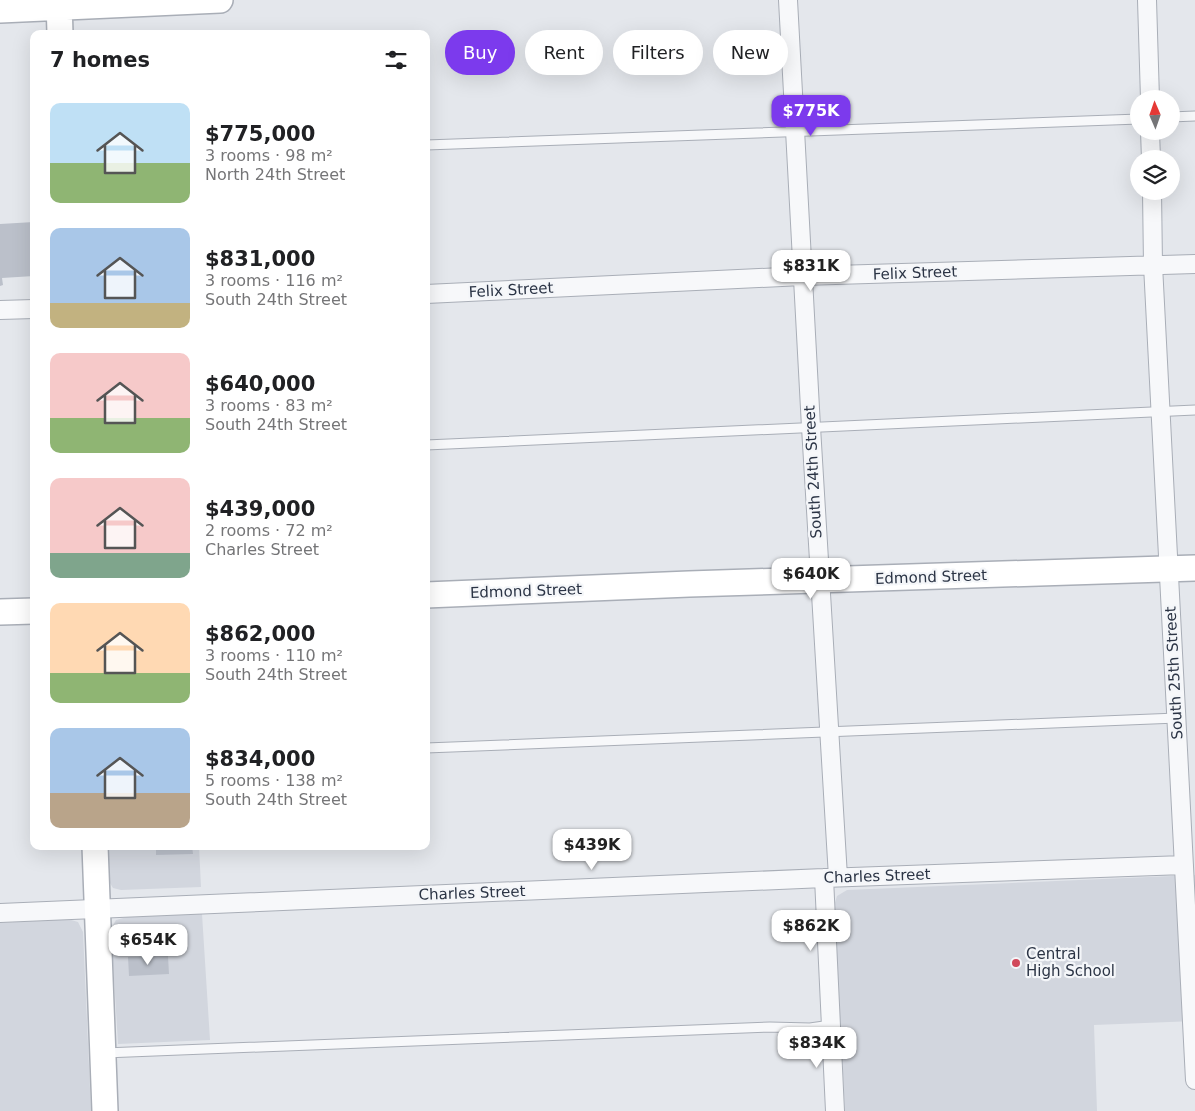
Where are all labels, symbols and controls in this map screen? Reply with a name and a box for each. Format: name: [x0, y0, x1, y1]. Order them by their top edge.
chip: Buy: [445, 30, 515, 75]
chip: Rent: [525, 30, 603, 75]
chip: Filters: [613, 30, 703, 75]
chip: New: [713, 30, 788, 75]
icon: filters: [382, 46, 410, 74]
text: 7 homes: [50, 48, 150, 72]
north arrow: [1130, 90, 1180, 140]
map controls: [1130, 90, 1180, 200]
pin: $775K: [776, 94, 846, 137]
text: $775K: [783, 101, 839, 120]
text: $775,000: [205, 122, 315, 146]
icon: home: [90, 123, 150, 183]
text: 3 rooms · 98 m²: [205, 146, 333, 165]
button: layers: [1130, 150, 1180, 200]
text: North 24th Street: [205, 165, 345, 184]
text: $831,000: [205, 247, 315, 271]
icon: home: [90, 248, 150, 308]
pin: $831K: [776, 250, 846, 292]
text: $831K: [783, 256, 839, 275]
street label: Felix Street: [872, 263, 958, 283]
text: 3 rooms · 116 m²: [205, 271, 343, 290]
street label: Felix Street: [468, 279, 554, 301]
text: South 24th Street: [205, 290, 347, 309]
text: $640,000: [205, 372, 315, 396]
icon: home: [90, 373, 150, 433]
text: 3 rooms · 83 m²: [205, 396, 333, 415]
street label: South 24th Street: [801, 405, 825, 539]
text: South 24th Street: [205, 415, 347, 434]
text: $439,000: [205, 497, 315, 521]
icon: home: [90, 498, 150, 558]
text: 2 rooms · 72 m²: [205, 521, 333, 540]
text: Charles Street: [205, 540, 319, 559]
pin: $640K: [776, 558, 846, 600]
text: $640K: [783, 564, 839, 583]
street label: Edmond Street: [875, 566, 987, 588]
street label: Edmond Street: [470, 580, 582, 602]
street label: South 25th Street: [1162, 606, 1186, 740]
text: $862,000: [205, 622, 315, 646]
icon: home: [90, 623, 150, 683]
text: 3 rooms · 110 m²: [205, 646, 343, 665]
text: South 24th Street: [205, 665, 347, 684]
text: $834,000: [205, 747, 315, 771]
icon: home: [90, 748, 150, 808]
text: 5 rooms · 138 m²: [205, 771, 343, 790]
text: South 24th Street: [205, 790, 347, 809]
pin: $439K: [557, 828, 627, 871]
text: $439K: [564, 835, 620, 854]
street label: Charles Street: [823, 865, 931, 887]
street label: Charles Street: [418, 882, 526, 904]
pin: $862K: [776, 910, 846, 952]
text: $862K: [783, 916, 839, 935]
pin: $654K: [113, 924, 183, 966]
text: $654K: [120, 930, 176, 949]
place label: Central High School: [1026, 945, 1115, 980]
marker: Central High School: [1010, 957, 1022, 969]
pin: $834K: [782, 1026, 852, 1069]
text: $834K: [789, 1033, 845, 1052]

